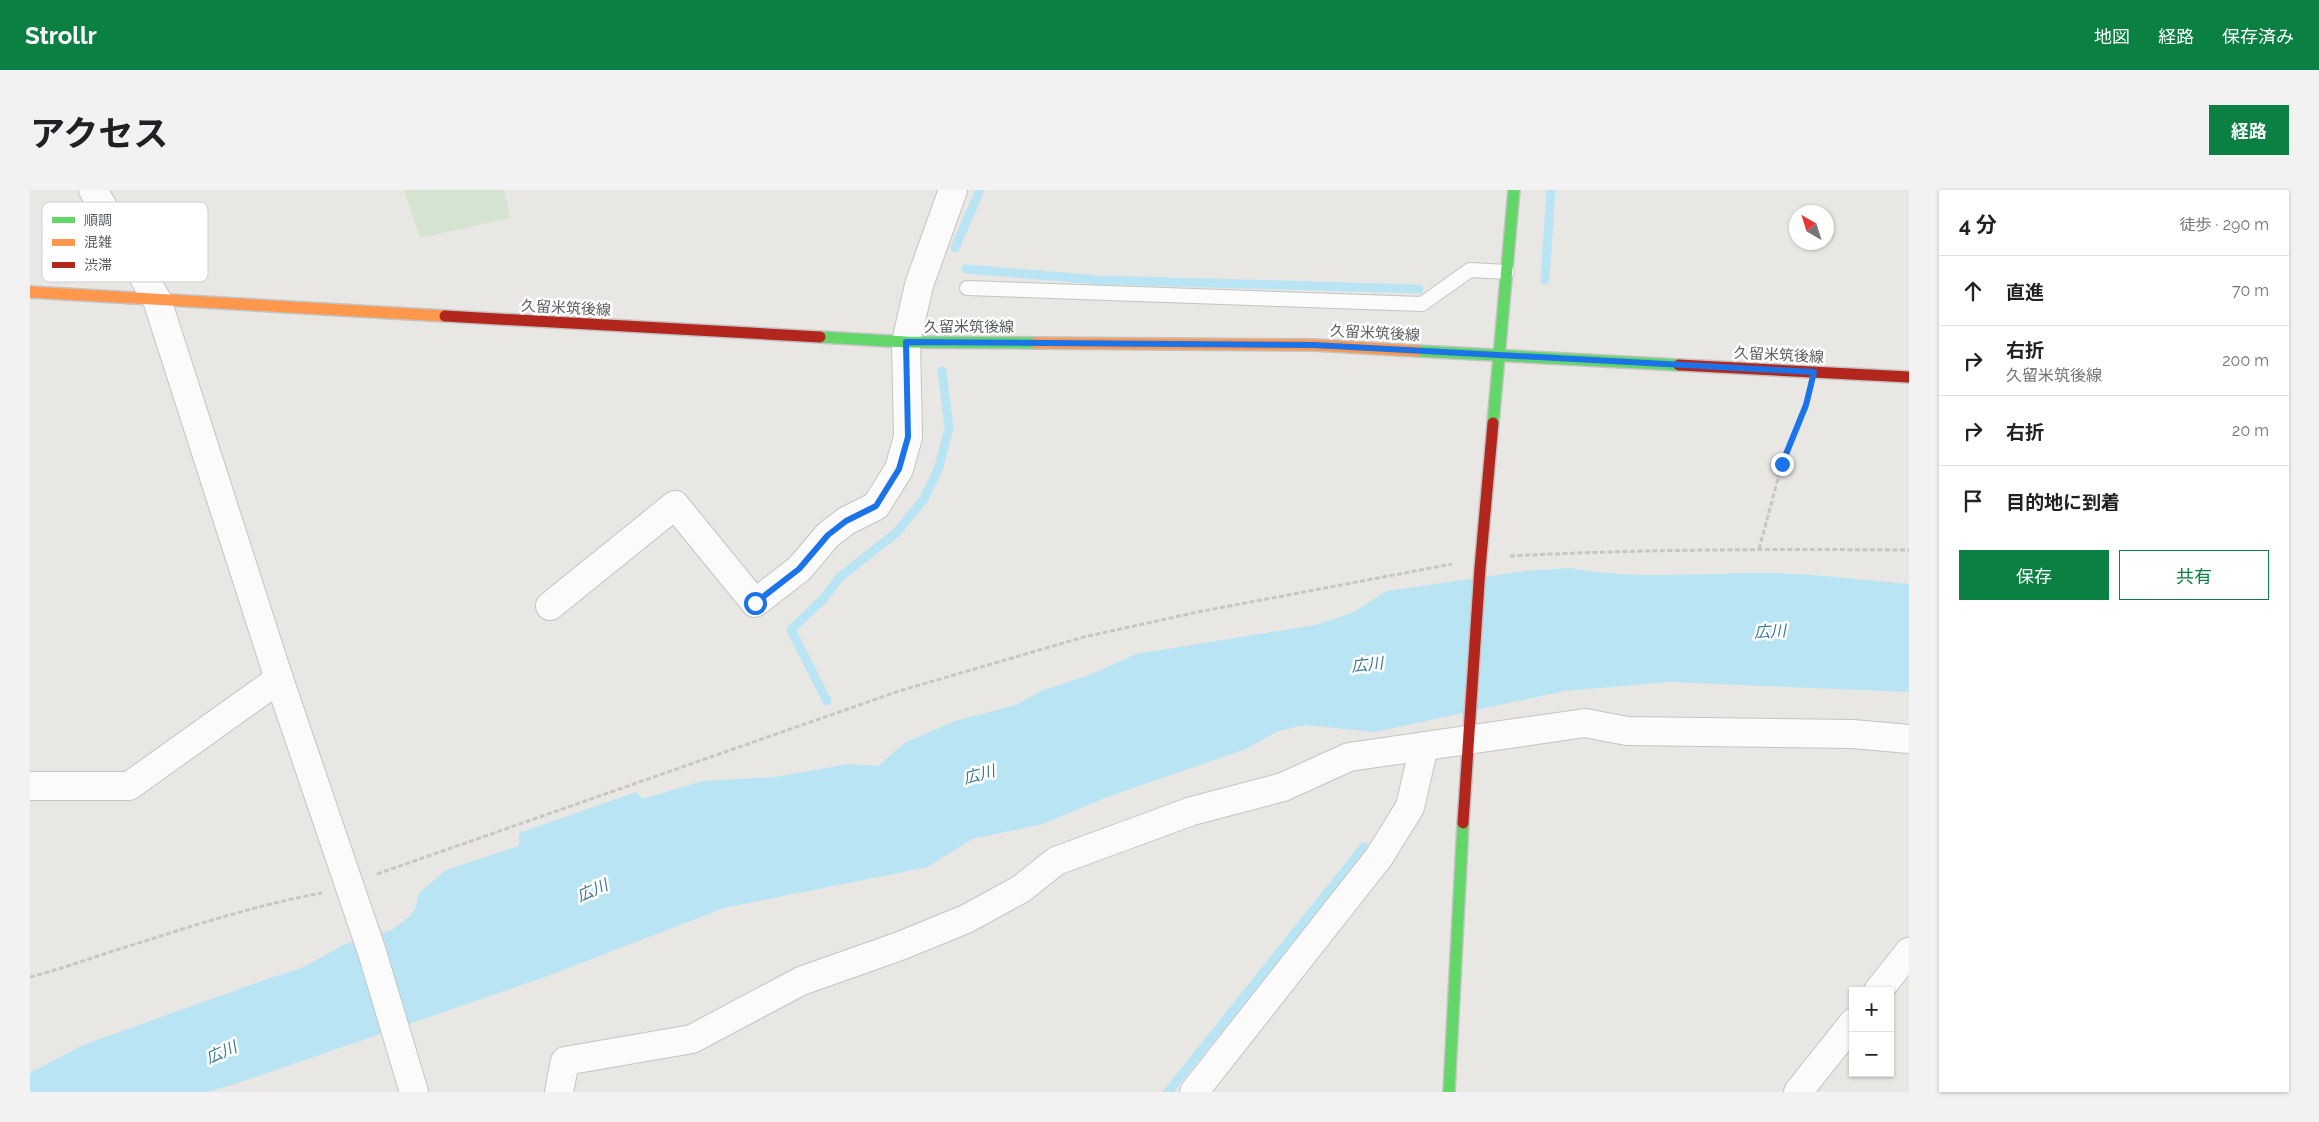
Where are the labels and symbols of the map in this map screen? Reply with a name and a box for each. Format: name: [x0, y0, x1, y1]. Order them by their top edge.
legend: [42, 202, 208, 282]
north arrow: [1789, 205, 1834, 250]
text: 順調: [84, 212, 112, 228]
text: 混雑: [84, 234, 112, 250]
text: 渋滞: [84, 257, 112, 273]
street label: 久留米筑後線: [521, 297, 611, 319]
street label: 久留米筑後線: [924, 318, 1014, 336]
street label: 久留米筑後線: [1330, 322, 1420, 344]
street label: 久留米筑後線: [1734, 344, 1824, 366]
route end: [1771, 453, 1794, 476]
route start: [744, 592, 767, 615]
water label: 広川: [1754, 621, 1788, 642]
water label: 広川: [1350, 653, 1386, 676]
water label: 広川: [961, 761, 999, 788]
water label: 広川: [574, 874, 613, 906]
water label: 広川: [203, 1036, 242, 1068]

